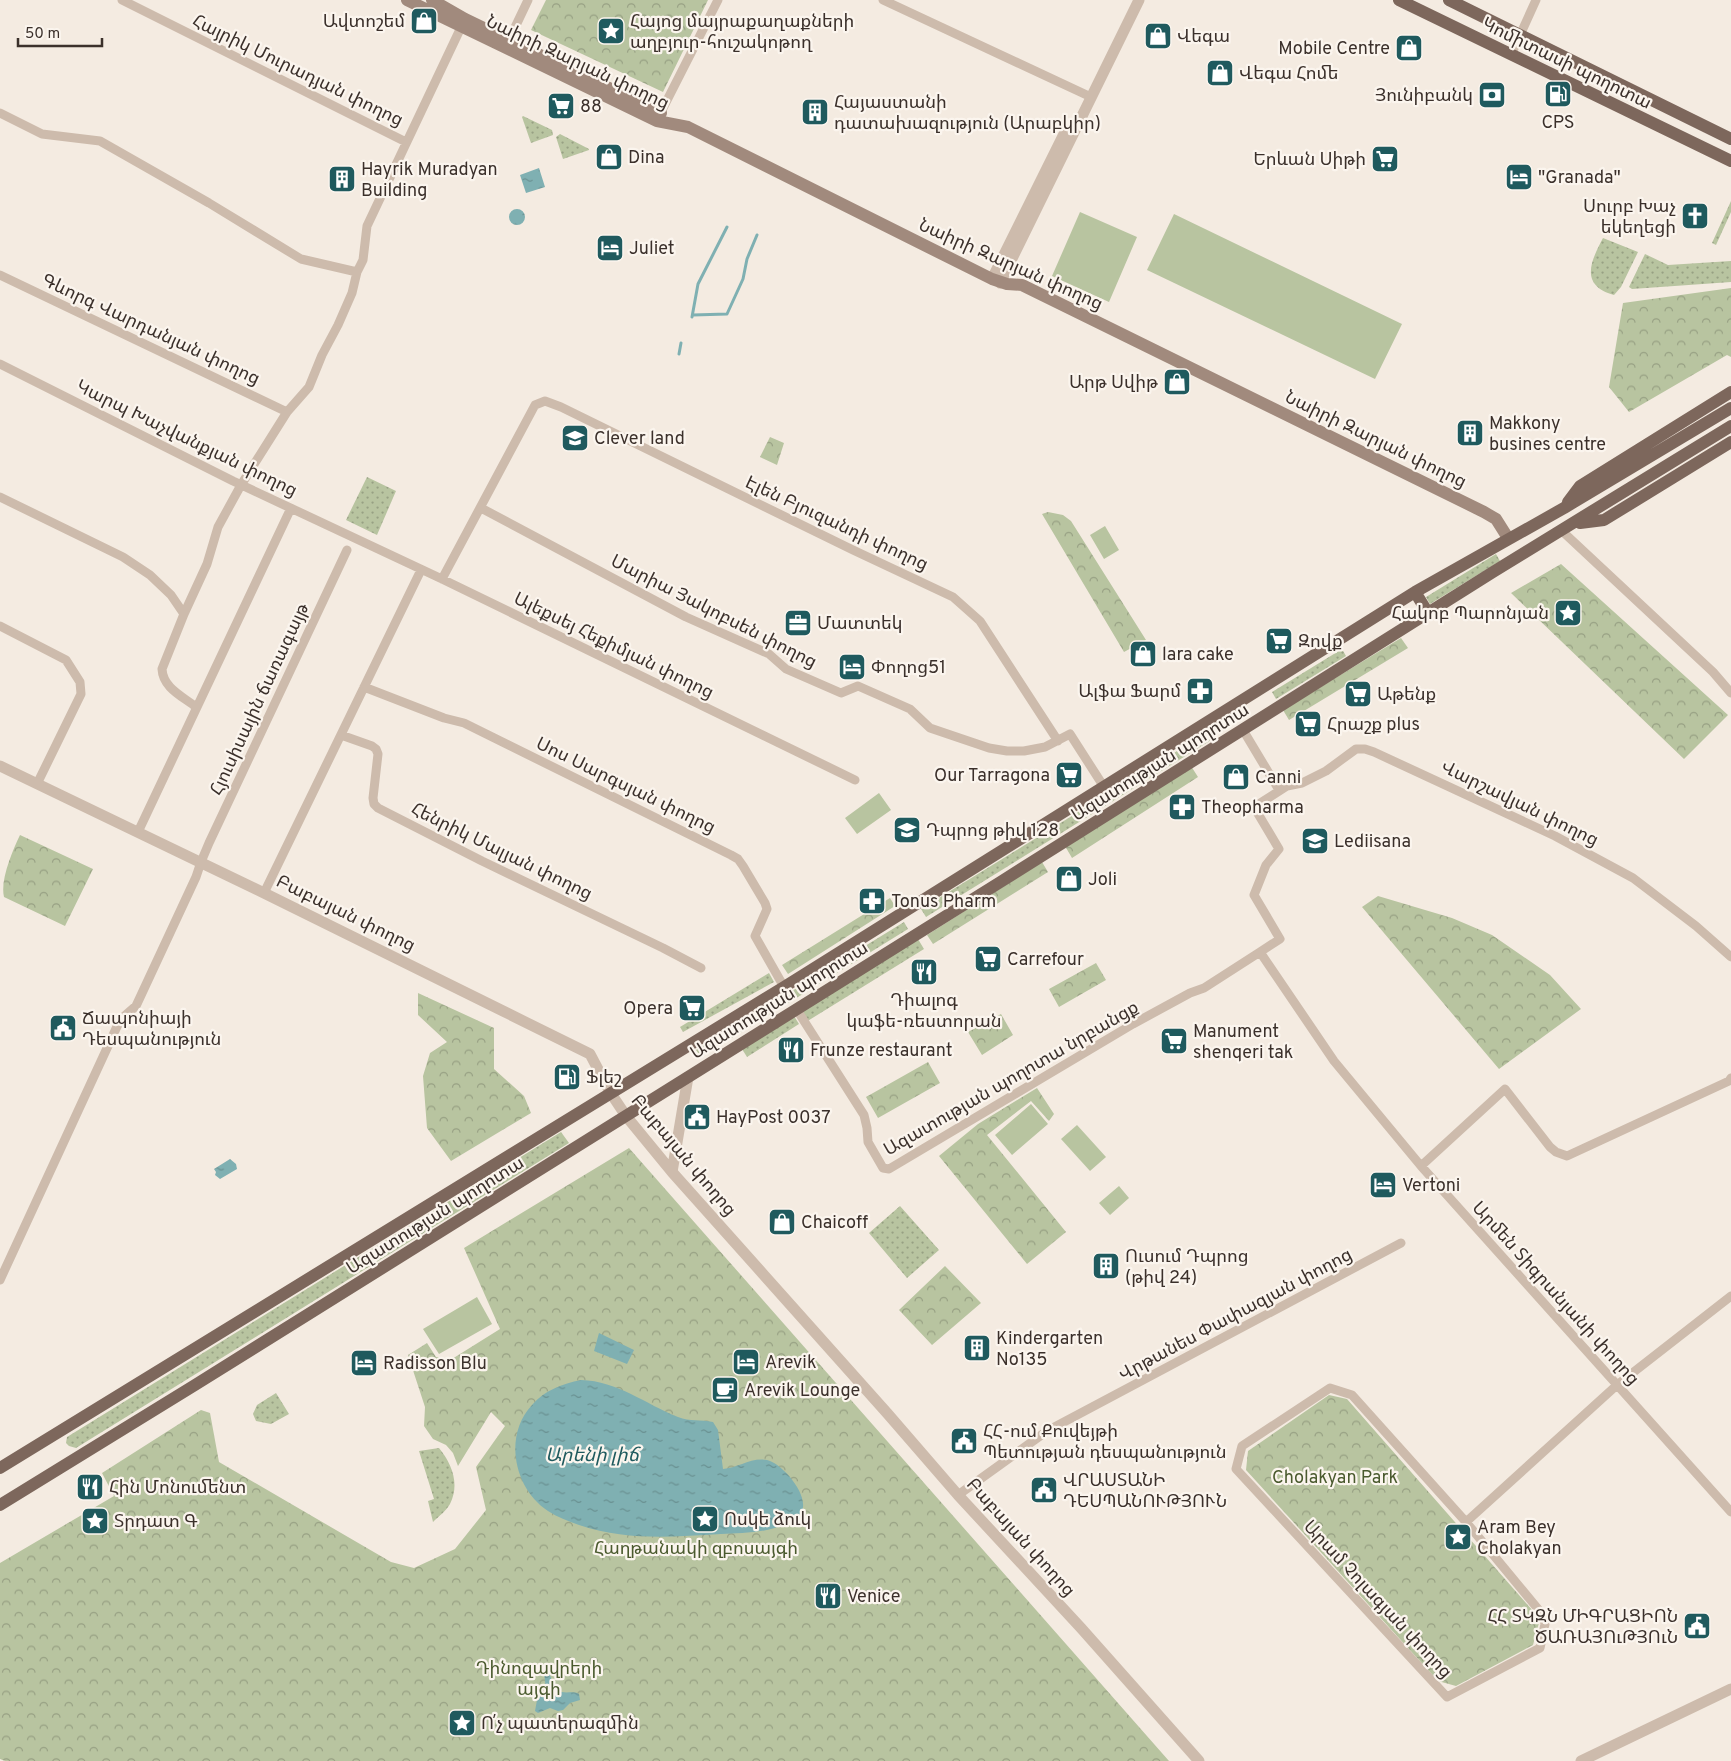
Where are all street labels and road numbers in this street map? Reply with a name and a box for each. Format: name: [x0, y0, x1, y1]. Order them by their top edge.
street label: Հայրիկ Մուրադյան փողոց: [188, 10, 407, 133]
street label: Նաիրի Զարյան փողոց: [482, 11, 673, 116]
street label: Կոմիտասի պողոտա: [1478, 13, 1655, 115]
street label: Նաիրի Զարյան փողոց: [915, 214, 1106, 316]
street label: Գևորգ Վարդանյան փողոց: [38, 270, 263, 391]
street label: Կարպ Խաչվանքյան փողոց: [72, 376, 301, 503]
street label: Նաիրի Զարյան փողոց: [1281, 386, 1470, 494]
street label: Էլեն Բյուզանդի փողոց: [741, 472, 932, 577]
street label: Մարիա Յակոբսեն փողոց: [606, 550, 820, 675]
street label: Ալեքսեյ Հեքիմյան փողոց: [509, 588, 717, 705]
street label: Հյուսիսային ճառագայթ: [206, 599, 315, 799]
street label: Ազատության պողոտա: [1068, 699, 1254, 827]
street label: Սոս Սարգսյան փողոց: [532, 733, 719, 840]
street label: Վարշավյան փողոց: [1437, 756, 1602, 852]
street label: Հենրիկ Մալյան փողոց: [407, 798, 596, 906]
street label: Բաբայան փողոց: [272, 871, 419, 958]
street label: Ազատության պողոտա: [687, 937, 873, 1065]
street label: Ազատության պողոտա նրբանցք: [880, 997, 1143, 1162]
street label: Բաբայան փողոց: [625, 1090, 741, 1222]
street label: Ազատության պողոտա: [343, 1152, 529, 1280]
street label: Արմեն Տիգրանյանի փողոց: [1466, 1197, 1644, 1391]
street label: Վրթանես Փափազյան փողոց: [1115, 1244, 1356, 1387]
street label: Բաբայան փողոց: [960, 1474, 1079, 1602]
street label: Արամ Չոլագյան փողոց: [1298, 1516, 1456, 1684]

